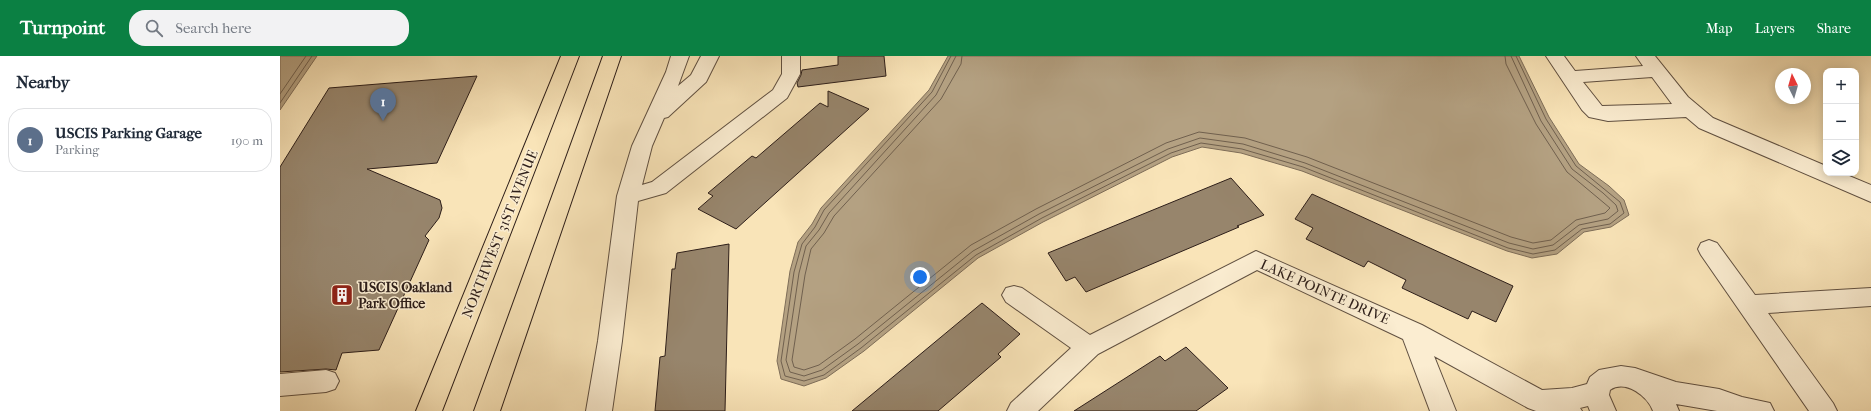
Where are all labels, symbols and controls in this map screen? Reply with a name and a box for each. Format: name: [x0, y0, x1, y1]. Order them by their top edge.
search box: [129, 10, 409, 46]
text: Turnpoint: [20, 17, 105, 39]
icon: search: [143, 17, 165, 39]
text: Search here: [175, 19, 251, 37]
text: Map: [1706, 20, 1733, 37]
text: Layers: [1755, 20, 1795, 37]
text: Share: [1817, 20, 1851, 37]
north arrow: [1775, 68, 1811, 104]
map controls: [1823, 68, 1859, 176]
button: +: [1823, 68, 1859, 104]
text: Nearby: [16, 72, 70, 92]
pin: 1: [370, 88, 396, 121]
button: −: [1823, 104, 1859, 140]
text: USCIS Parking Garage: [55, 124, 202, 142]
text: 1: [28, 133, 32, 148]
text: 190 m: [231, 133, 263, 148]
button: layers: [1823, 140, 1859, 176]
text: Parking: [55, 142, 99, 157]
street label: NORTHWEST 31ST AVENUE: [458, 147, 542, 321]
street label: LAKE POINTE DRIVE: [1258, 256, 1393, 328]
your location: [910, 267, 930, 287]
place label: USCIS Oakland Park Office: [357, 279, 453, 312]
building icon: USCIS Oakland Park Office: [329, 282, 355, 308]

